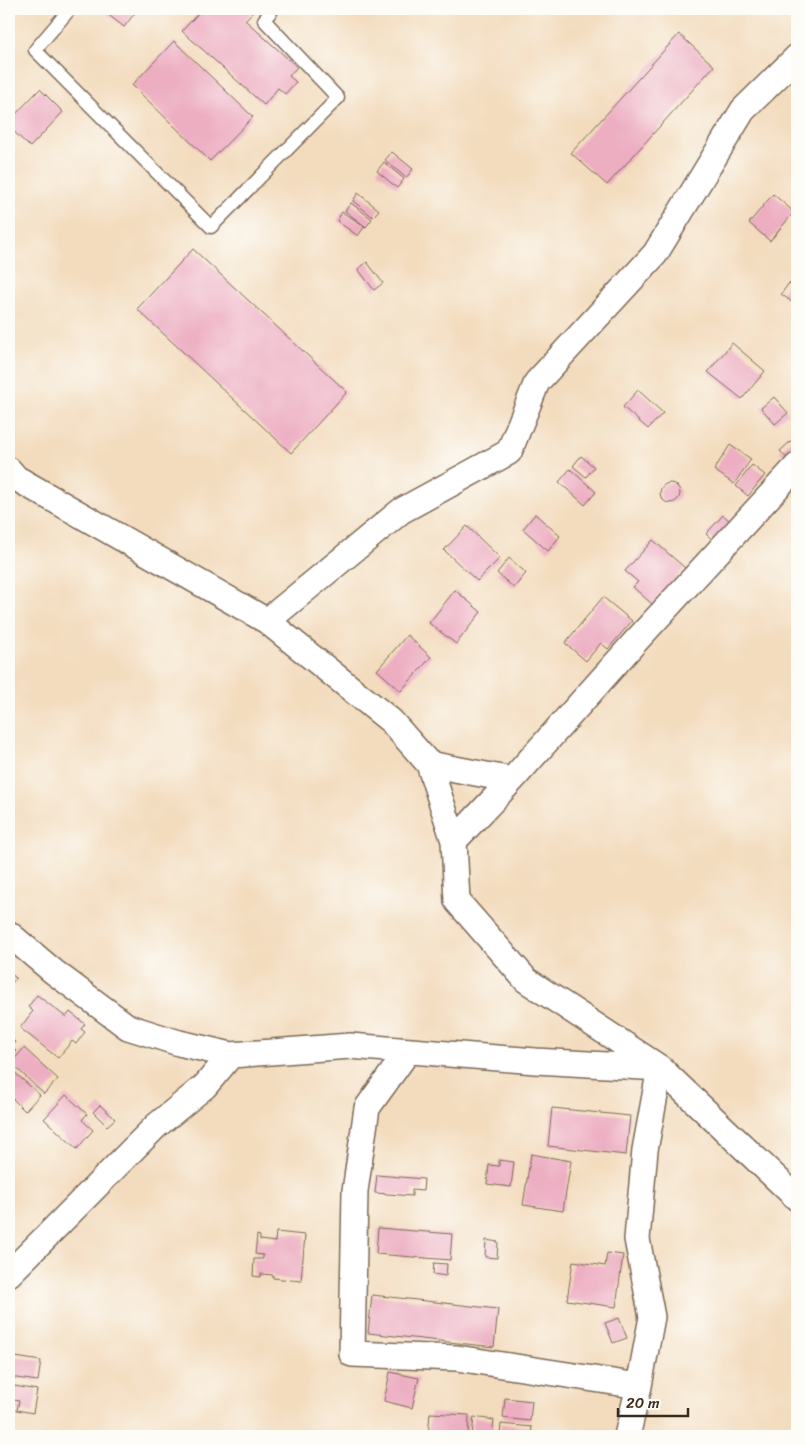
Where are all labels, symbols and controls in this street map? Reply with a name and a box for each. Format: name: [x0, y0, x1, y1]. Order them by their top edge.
scale bar: [618, 1385, 688, 1417]
text: 20 m: [626, 1390, 660, 1416]

